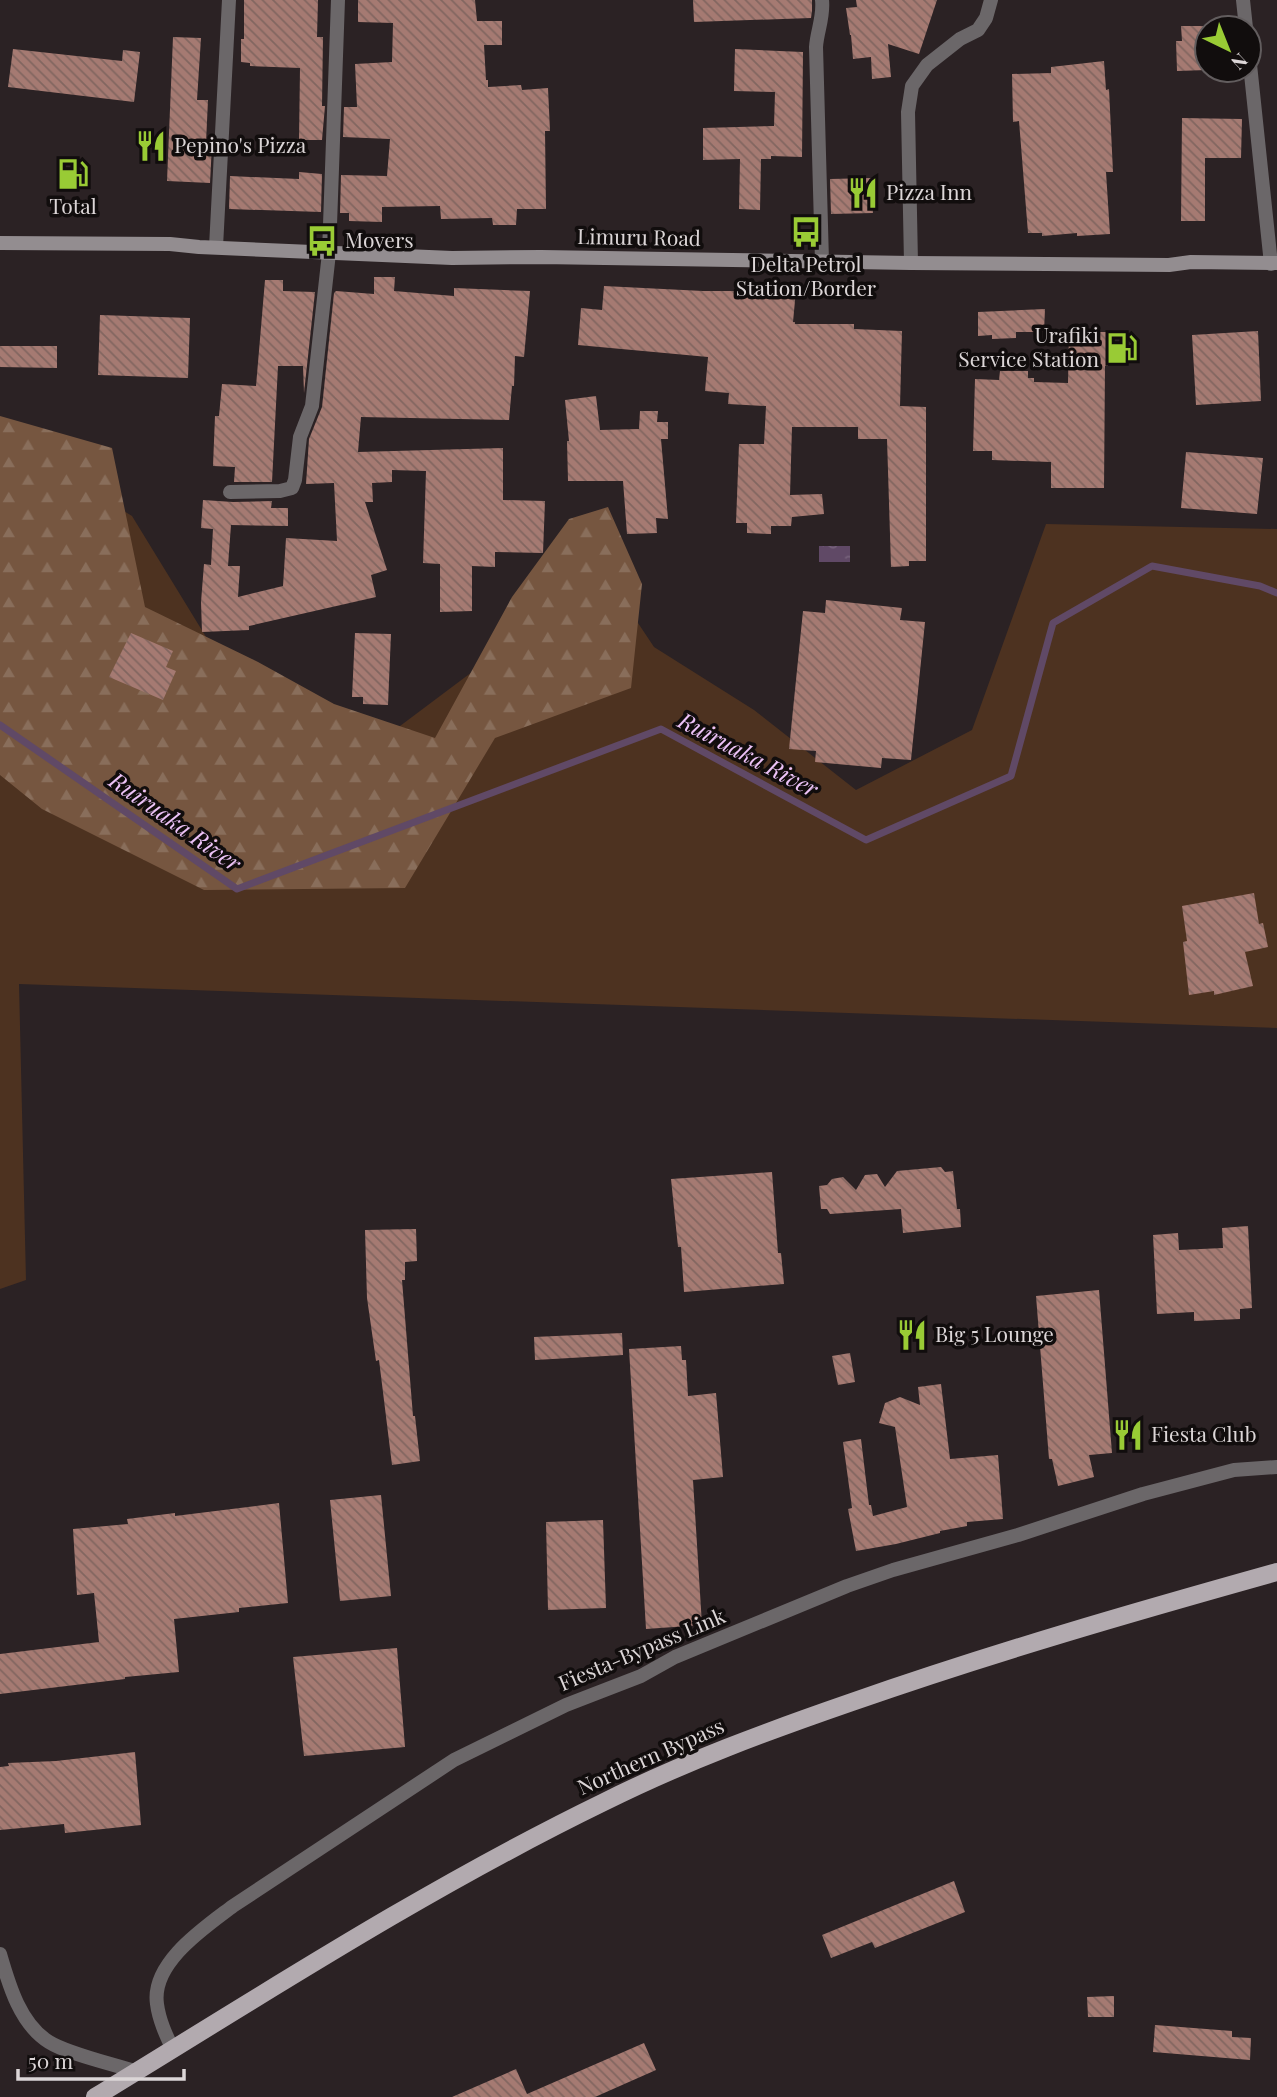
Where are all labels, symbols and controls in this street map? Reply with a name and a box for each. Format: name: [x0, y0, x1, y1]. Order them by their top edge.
north arrow: [1193, 14, 1263, 84]
text: N: [1226, 48, 1254, 77]
restaurant icon: Pepino's Pizza: [134, 129, 168, 163]
place label: Pepino's Pizza: [174, 130, 307, 158]
fuel station icon: Total: [56, 157, 90, 191]
restaurant icon: Pizza Inn: [846, 176, 880, 210]
place label: Pizza Inn: [886, 177, 973, 205]
place label: Total: [49, 191, 97, 219]
bus stop icon: Delta Petrol Station/Border: [789, 215, 823, 249]
street label: Limuru Road: [577, 221, 701, 251]
bus stop icon: Movers: [305, 224, 339, 258]
place label: Movers: [345, 225, 414, 253]
place label: Delta Petrol Station/Border: [736, 249, 877, 301]
place label: Urafiki Service Station: [958, 320, 1099, 372]
fuel station icon: Urafiki Service Station: [1105, 331, 1139, 365]
water label: Ruiruaka River: [673, 703, 825, 804]
water label: Ruiruaka River: [103, 763, 249, 878]
restaurant icon: Big 5 Lounge: [895, 1318, 929, 1352]
place label: Big 5 Lounge: [935, 1319, 1054, 1347]
restaurant icon: Fiesta Club: [1111, 1418, 1145, 1452]
place label: Fiesta Club: [1151, 1419, 1256, 1447]
street label: Fiesta-Bypass Link: [553, 1600, 729, 1696]
street label: Northern Bypass: [572, 1710, 728, 1800]
scale bar: [18, 2038, 184, 2082]
text: 50 m: [28, 2046, 74, 2074]

